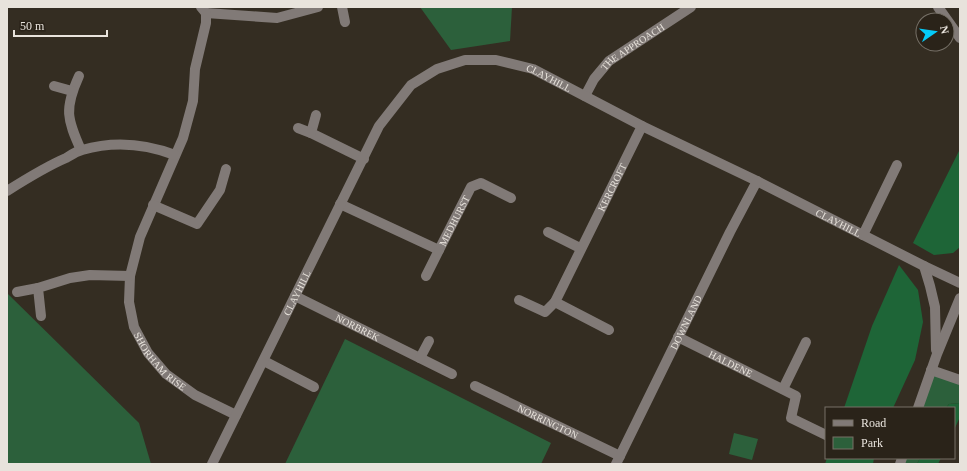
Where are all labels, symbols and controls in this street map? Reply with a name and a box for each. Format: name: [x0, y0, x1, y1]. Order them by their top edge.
scale bar: [14, 12, 107, 38]
north arrow: [915, 12, 955, 52]
text: 50 m: [20, 19, 45, 33]
street label: THE APPROACH: [599, 21, 666, 73]
text: N: [938, 25, 951, 35]
street label: CLAYHILL: [525, 63, 573, 94]
street label: KERCROFT: [596, 161, 629, 213]
street label: MEDHURST: [437, 194, 472, 248]
street label: CLAYHILL: [814, 207, 863, 239]
street label: CLAYHILL: [281, 269, 313, 317]
street label: DOWNLAND: [668, 294, 704, 351]
street label: NORBREK: [334, 312, 382, 343]
street label: SHORHAM RISE: [132, 330, 188, 393]
street label: HALDENE: [707, 348, 754, 379]
street label: NORRINGTON: [516, 402, 580, 441]
legend: [825, 407, 955, 459]
text: Road: [861, 416, 886, 430]
text: Park: [861, 436, 883, 450]

